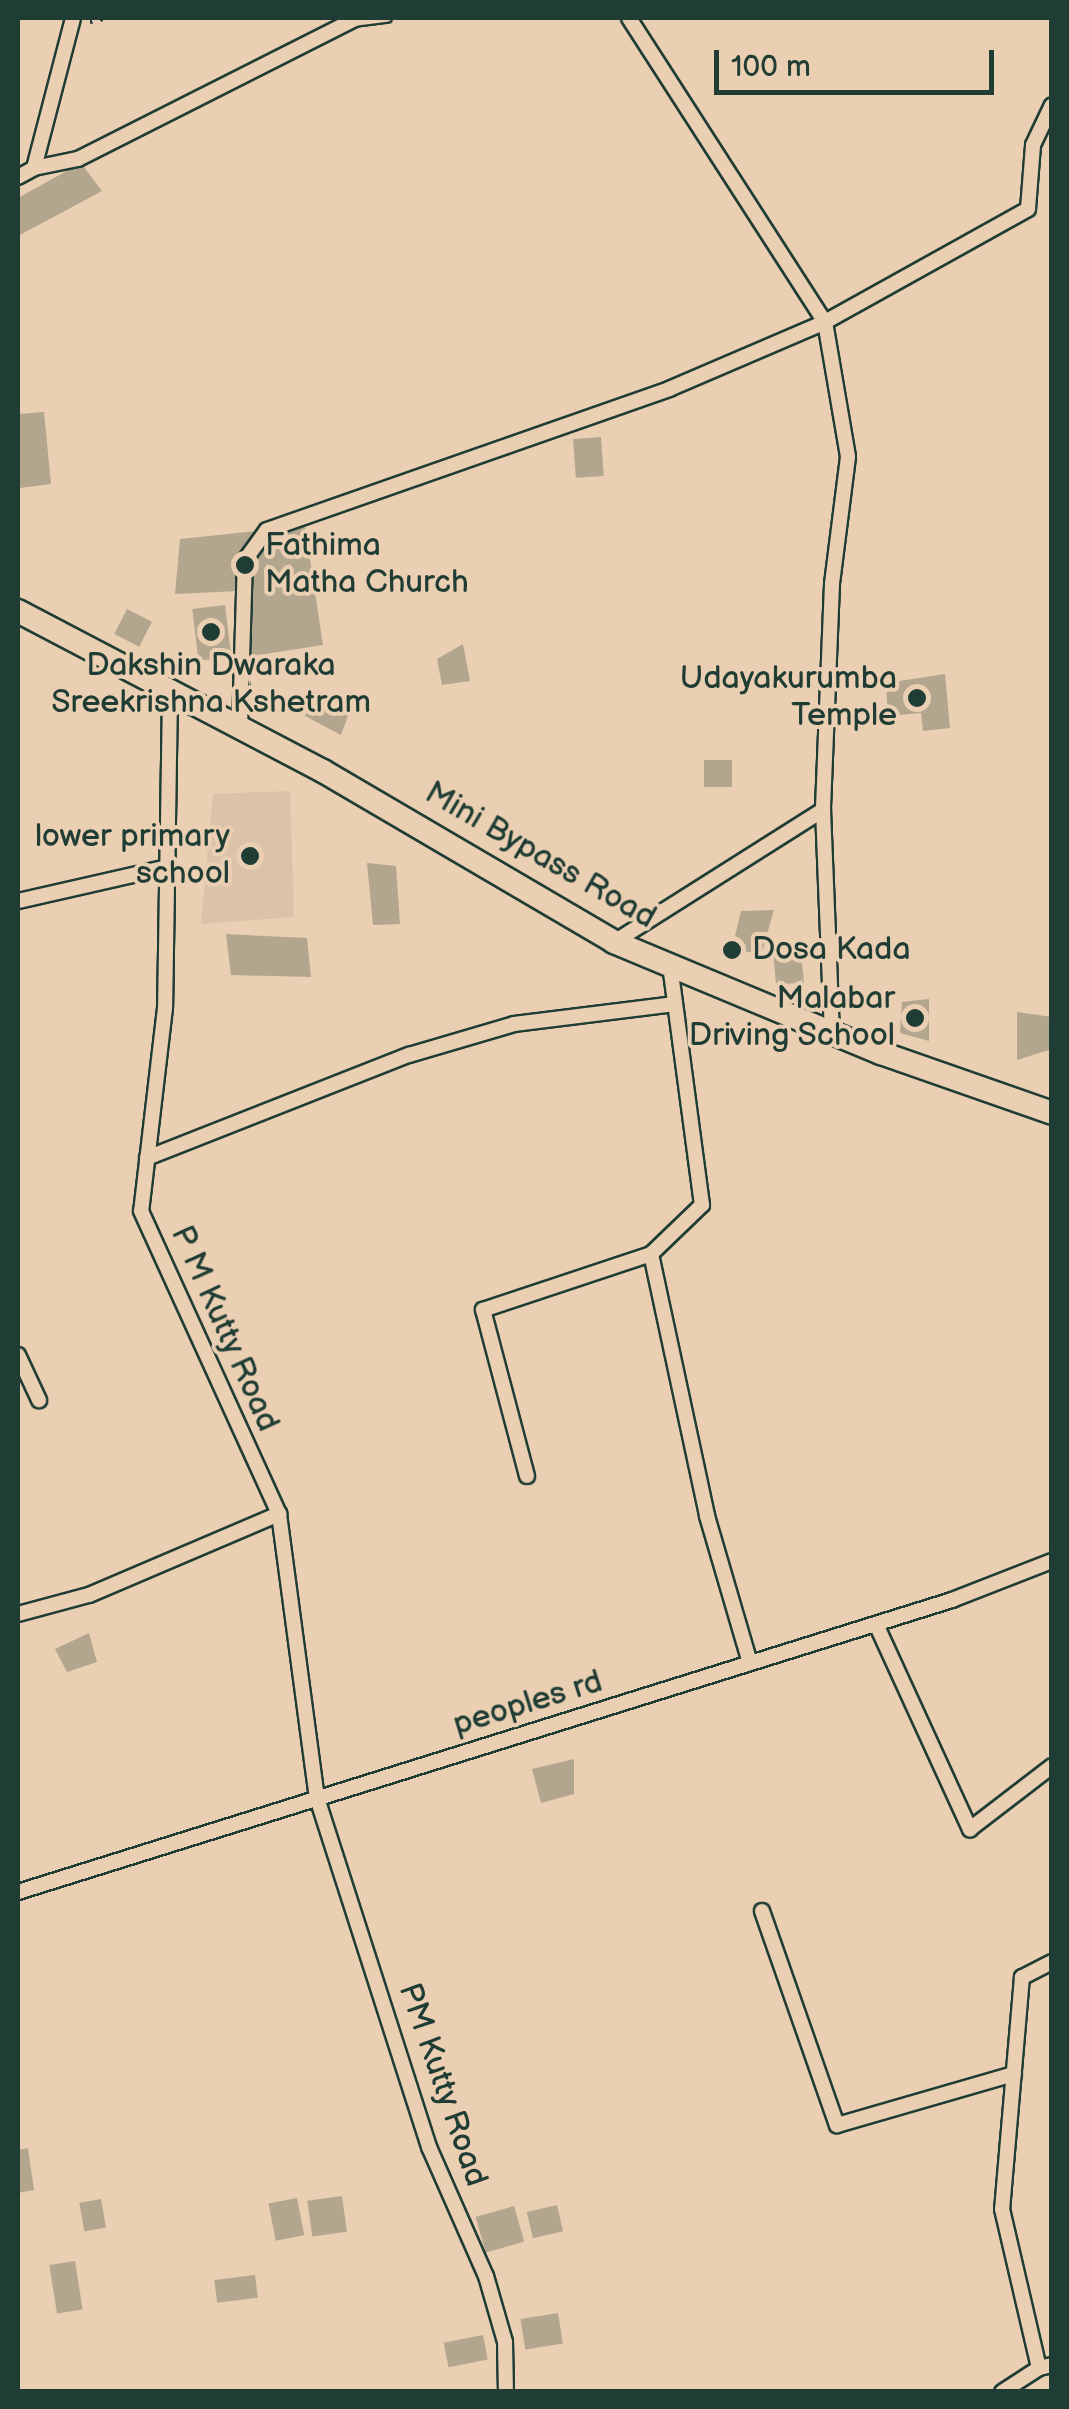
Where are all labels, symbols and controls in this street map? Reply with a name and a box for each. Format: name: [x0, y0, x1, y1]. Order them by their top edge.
scale bar: [719, 30, 999, 92]
text: 100 m: [731, 49, 811, 85]
place label: Fathima Matha Church: [265, 528, 469, 603]
marker: Fathima Matha Church: [234, 554, 256, 576]
marker: Dakshin Dwaraka Sreekrishna Kshetram: [200, 621, 222, 643]
place label: Dakshin Dwaraka Sreekrishna Kshetram: [51, 648, 371, 723]
place label: Udayakurumba Temple: [680, 661, 897, 736]
marker: Udayakurumba Temple: [906, 687, 928, 709]
street label: Mini Bypass Road: [418, 774, 662, 938]
place label: lower primary school: [35, 819, 230, 894]
marker: lower primary school: [239, 845, 261, 867]
place label: Dosa Kada: [752, 931, 910, 969]
marker: Dosa Kada: [721, 939, 743, 961]
place label: Malabar Driving School: [688, 981, 895, 1056]
marker: Malabar Driving School: [904, 1007, 926, 1029]
street label: P M Kutty Road: [161, 1219, 287, 1439]
street label: peoples rd: [449, 1663, 607, 1745]
street label: PM Kutty Road: [389, 1977, 495, 2193]

